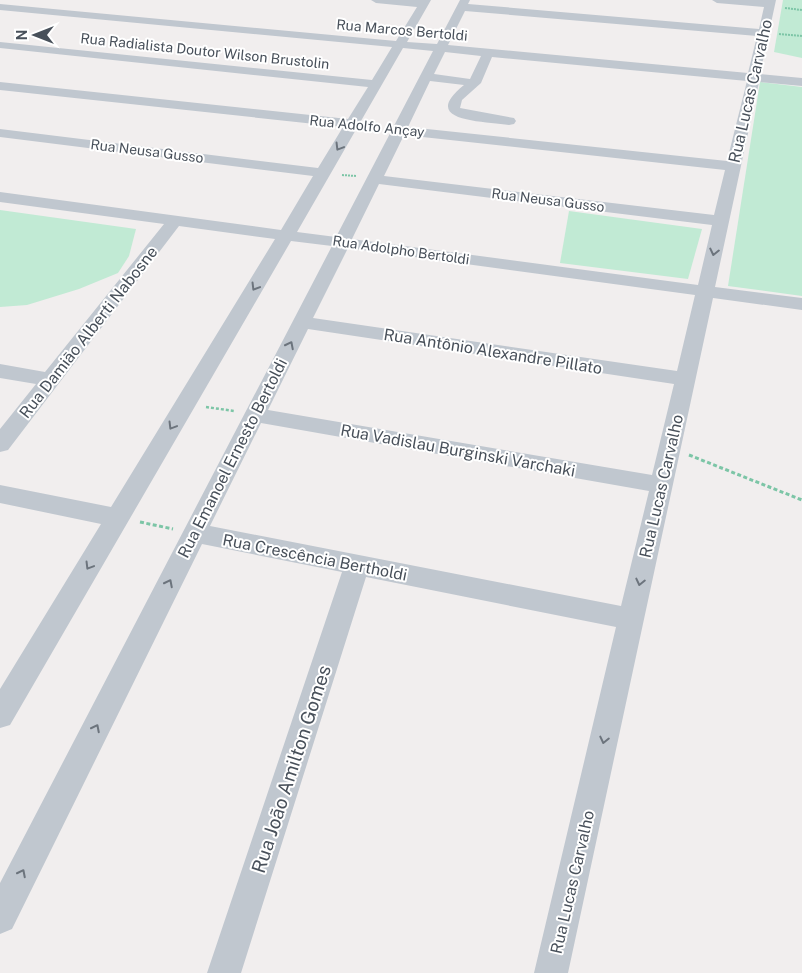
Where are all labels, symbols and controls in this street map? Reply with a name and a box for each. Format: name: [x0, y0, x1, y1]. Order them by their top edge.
north arrow: [10, 10, 60, 60]
street label: Rua Marcos Bertoldi: [336, 16, 468, 44]
street label: Rua Lucas Carvalho: [725, 18, 776, 165]
text: N: [14, 30, 30, 40]
street label: Rua Radialista Doutor Wilson Brustolin: [80, 30, 330, 72]
street label: Rua Adolfo Ançay: [309, 112, 426, 140]
street label: Rua Neusa Gusso: [90, 136, 205, 166]
one-way arrow: [335, 142, 345, 151]
street label: Rua Neusa Gusso: [491, 185, 606, 215]
street label: Rua Adolpho Bertoldi: [332, 232, 470, 268]
street label: Rua Damião Alberti Nabosne: [15, 243, 161, 422]
one-way arrow: [709, 248, 720, 257]
one-way arrow: [252, 281, 262, 290]
street label: Rua Antônio Alexandre Pillato: [382, 325, 604, 378]
one-way arrow: [284, 341, 294, 350]
street label: Rua Emanoel Ernesto Bertoldi: [174, 355, 291, 561]
street label: Rua Lucas Carvalho: [636, 413, 687, 560]
street label: Rua Vadislau Burginski Varchaki: [339, 420, 577, 481]
one-way arrow: [169, 421, 179, 430]
street label: Rua Crescência Bertholdi: [221, 530, 409, 585]
one-way arrow: [85, 560, 95, 569]
one-way arrow: [635, 577, 645, 586]
one-way arrow: [163, 580, 173, 589]
street label: Rua João Amilton Gomes: [247, 662, 335, 876]
one-way arrow: [89, 724, 100, 733]
one-way arrow: [599, 736, 610, 745]
street label: Rua Lucas Carvalho: [547, 809, 598, 956]
one-way arrow: [16, 869, 26, 878]

